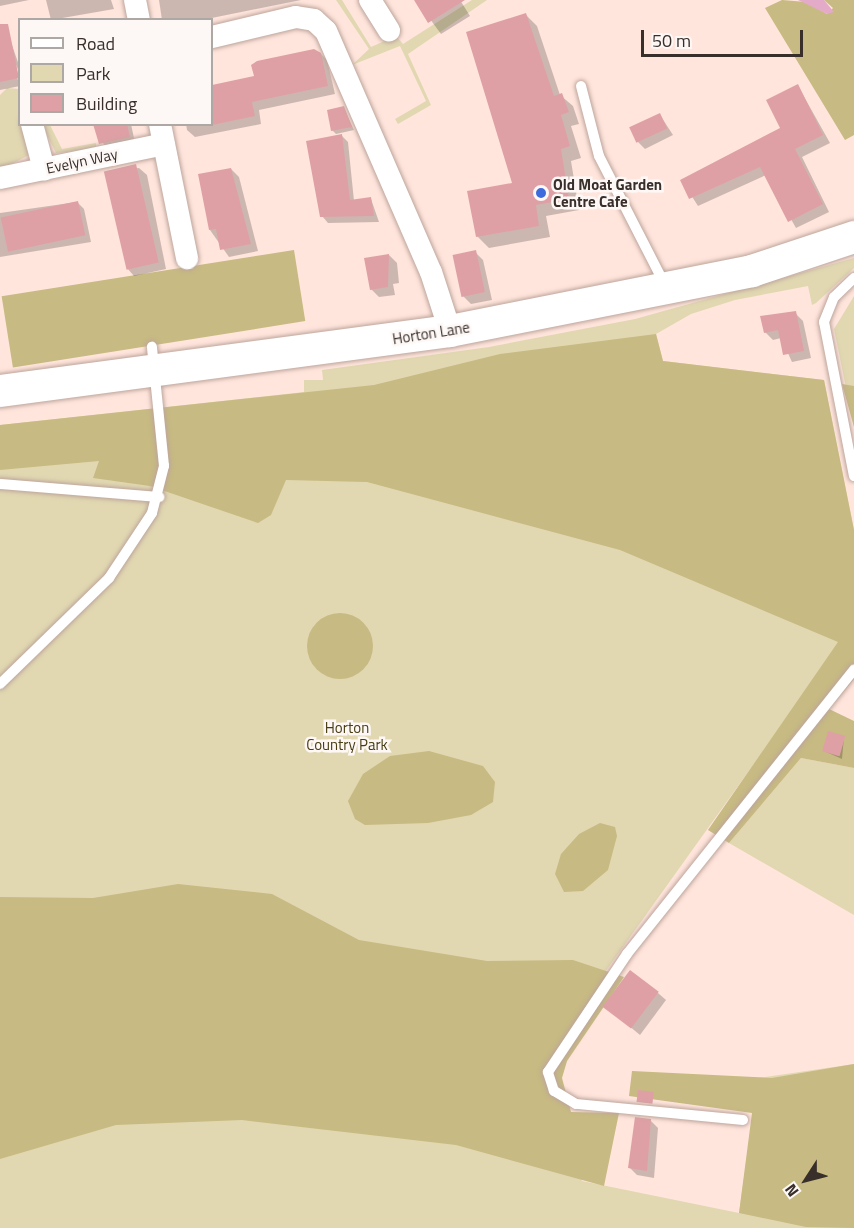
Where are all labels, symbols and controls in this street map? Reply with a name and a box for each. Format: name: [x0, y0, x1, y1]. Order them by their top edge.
legend: [18, 18, 213, 126]
scale bar: [644, 18, 806, 56]
text: 50 m: [652, 27, 691, 54]
text: Road: [76, 30, 115, 57]
text: Park: [76, 60, 110, 87]
text: Building: [76, 90, 137, 117]
street label: Evelyn Way: [45, 145, 119, 177]
place label: Old Moat Garden Centre Cafe: [553, 175, 662, 210]
marker: Old Moat Garden Centre Cafe: [534, 186, 548, 200]
street label: Horton Lane: [391, 318, 471, 348]
park label: Horton Country Park: [306, 718, 388, 753]
north arrow: [776, 1150, 836, 1210]
text: N: [778, 1179, 804, 1202]

